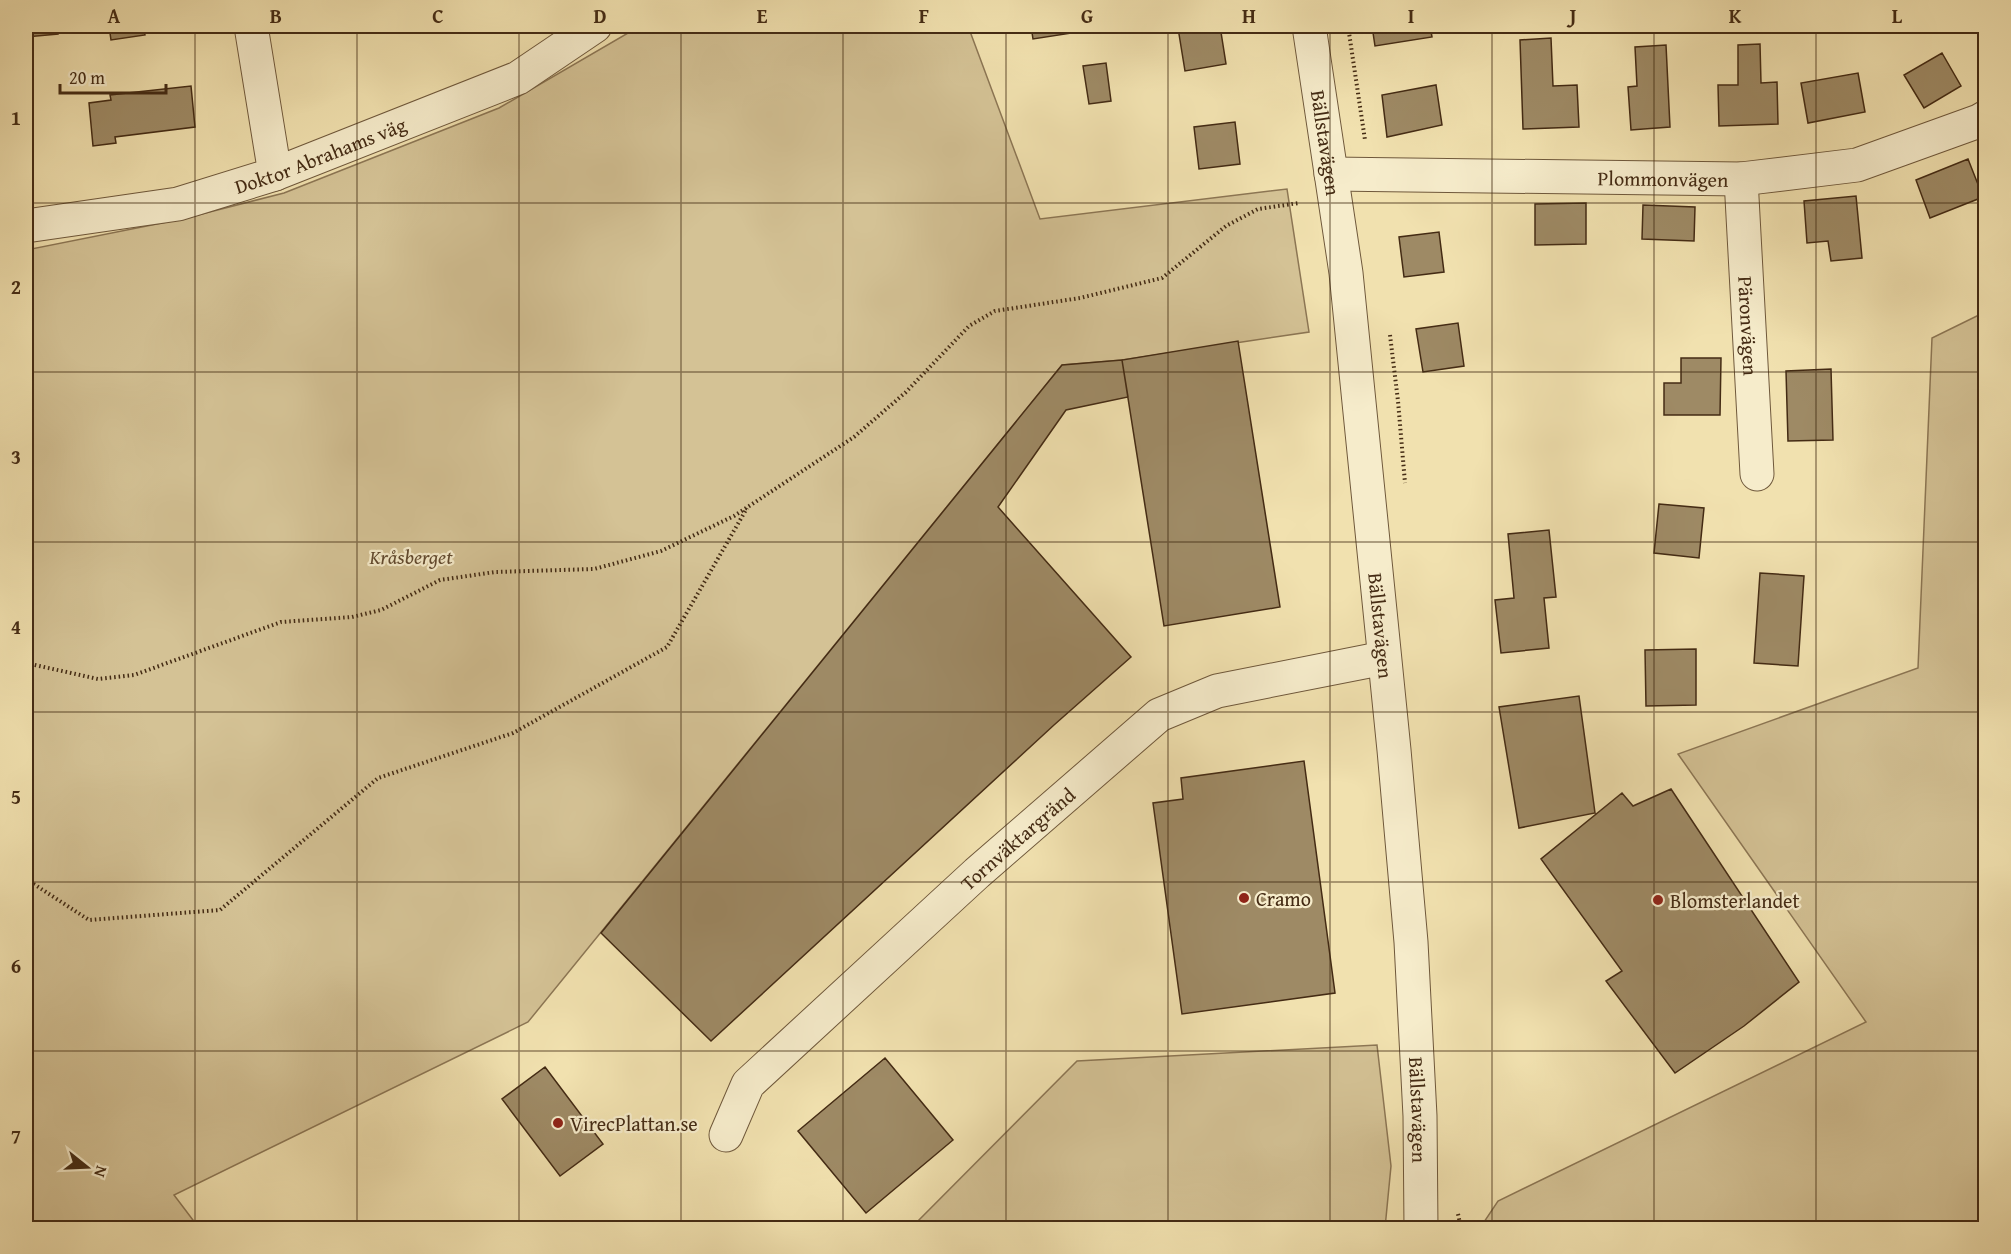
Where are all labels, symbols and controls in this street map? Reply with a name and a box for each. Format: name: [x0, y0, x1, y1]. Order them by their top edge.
text: A: [108, 1, 121, 30]
text: B: [270, 1, 282, 30]
text: C: [432, 1, 444, 30]
text: D: [593, 1, 607, 30]
text: E: [757, 1, 768, 30]
text: F: [919, 1, 929, 30]
text: G: [1081, 1, 1093, 30]
text: H: [1242, 1, 1256, 30]
text: I: [1408, 1, 1414, 30]
text: J: [1567, 1, 1577, 30]
text: K: [1729, 1, 1742, 30]
text: L: [1892, 1, 1903, 30]
scale bar: [60, 57, 166, 95]
text: 20 m: [69, 64, 105, 91]
street label: Bällstavägen: [1304, 88, 1349, 197]
text: 1: [11, 103, 21, 132]
street label: Doktor Abrahams väg: [231, 109, 410, 200]
street label: Plommonvägen: [1597, 163, 1729, 193]
text: 2: [11, 272, 21, 301]
street label: Päronvägen: [1732, 275, 1766, 376]
text: 3: [11, 442, 21, 471]
park label: Kråsberget: [368, 542, 453, 571]
street label: Bällstavägen: [1362, 571, 1401, 680]
text: 4: [11, 612, 21, 641]
street label: Tornväktargränd: [953, 780, 1081, 897]
text: 5: [11, 782, 21, 811]
place label: Cramo: [1256, 884, 1311, 913]
place label: Blomsterlandet: [1670, 886, 1800, 915]
marker: Cramo: [1237, 891, 1251, 905]
marker: Blomsterlandet: [1651, 893, 1665, 907]
text: 6: [11, 951, 21, 980]
street label: Bällstavägen: [1402, 1056, 1435, 1163]
place label: VirecPlattan.se: [570, 1109, 698, 1138]
marker: VirecPlattan.se: [551, 1116, 565, 1130]
text: 7: [11, 1121, 21, 1150]
north arrow: [57, 1137, 117, 1197]
text: N: [88, 1163, 114, 1181]

